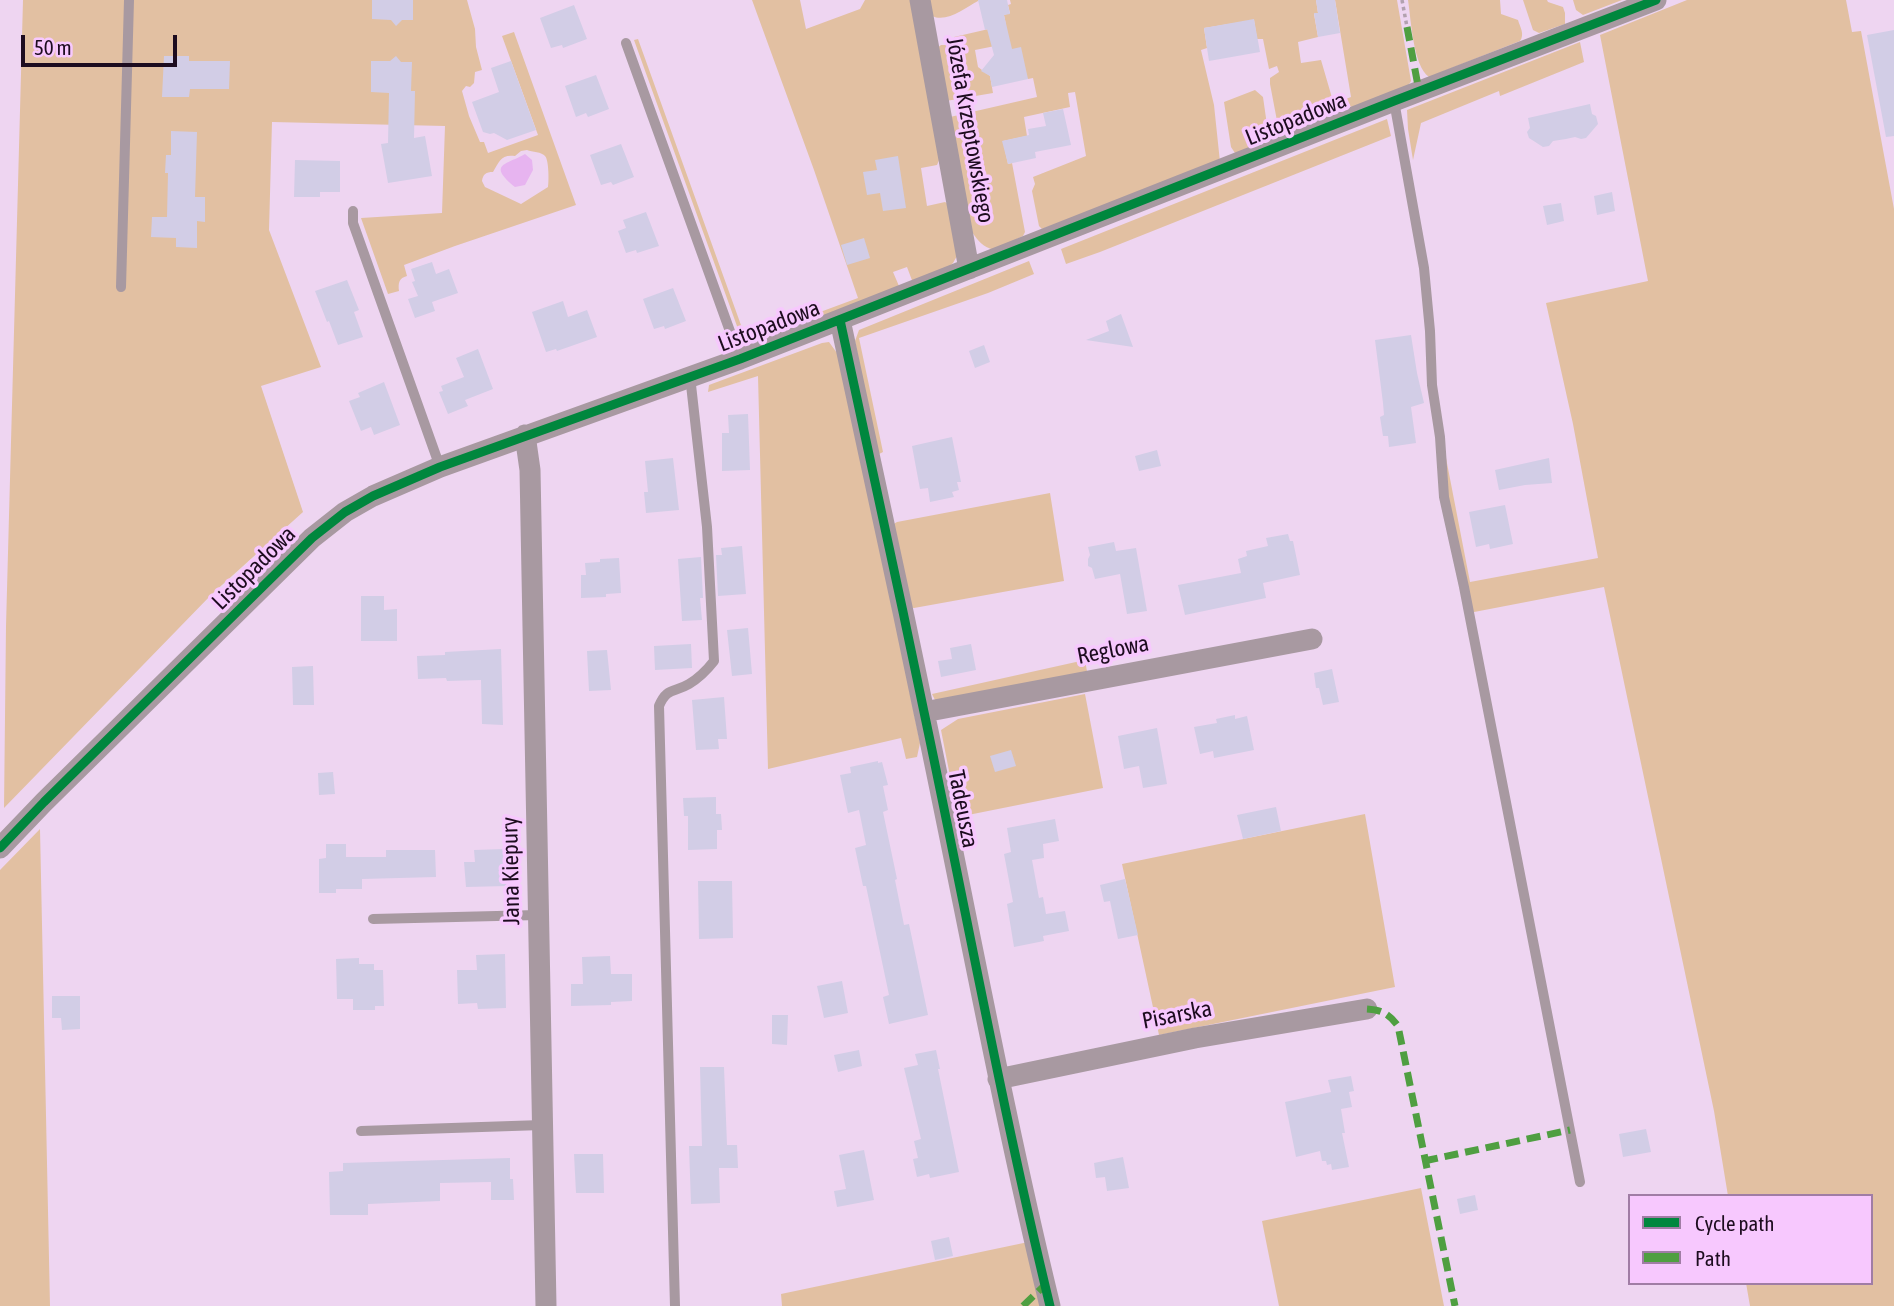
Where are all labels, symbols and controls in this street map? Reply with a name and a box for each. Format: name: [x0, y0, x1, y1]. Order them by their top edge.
scale bar: [24, 21, 180, 65]
text: 50 m: [34, 35, 72, 59]
street label: Józefa Krzeptowskiego: [940, 35, 1000, 225]
street label: Listopadowa: [1241, 86, 1351, 152]
street label: Listopadowa: [714, 294, 824, 358]
street label: Listopadowa: [206, 520, 302, 616]
street label: Reglowa: [1075, 630, 1151, 670]
street label: Tadeusza: [942, 768, 984, 850]
street label: Jana Kiepury: [496, 817, 526, 925]
street label: Pisarska: [1140, 995, 1214, 1035]
legend: [1628, 1194, 1873, 1285]
text: Cycle path: [1695, 1211, 1774, 1235]
text: Path: [1695, 1246, 1731, 1270]

